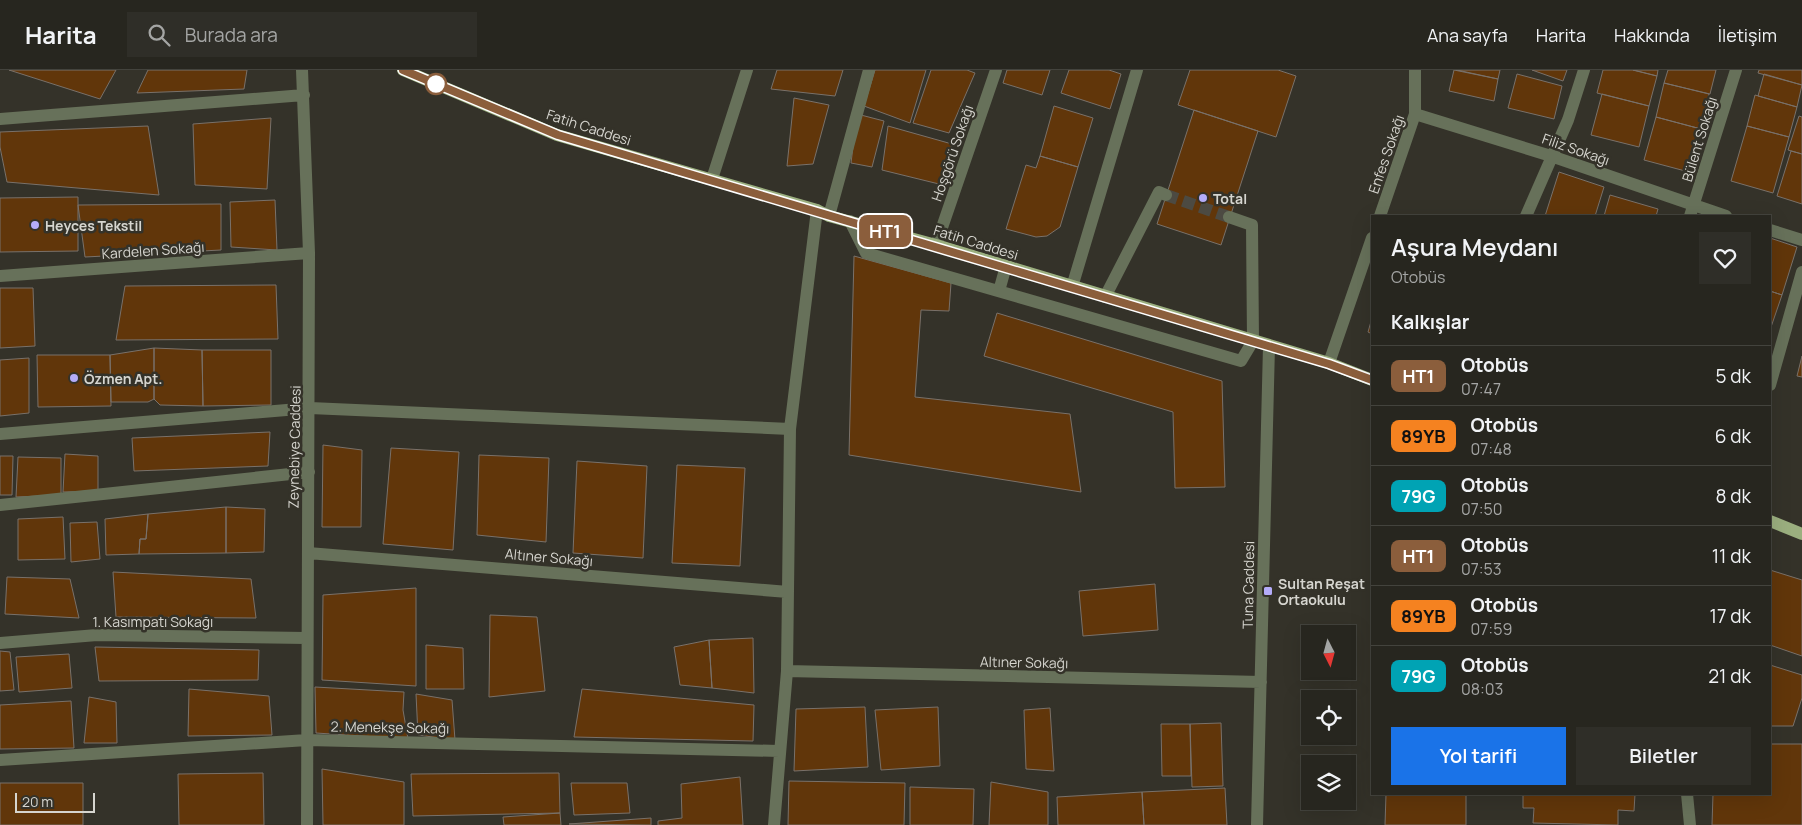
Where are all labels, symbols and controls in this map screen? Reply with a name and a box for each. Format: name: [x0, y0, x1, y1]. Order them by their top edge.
search box: [127, 12, 477, 57]
text: Harita: [25, 18, 97, 51]
icon: search: [145, 21, 173, 49]
text: Burada ara: [185, 22, 278, 48]
text: Ana sayfa: [1427, 23, 1508, 47]
text: Harita: [1536, 23, 1586, 47]
text: Hakkında: [1614, 23, 1690, 47]
text: İletişim: [1718, 23, 1777, 47]
unlabelled marker: [425, 73, 447, 95]
street label: Bülent Sokağı: [1677, 94, 1721, 184]
street label: Hoşgörü Sokağı: [927, 102, 977, 204]
street label: Fatih Caddesi: [544, 104, 634, 150]
street label: Enfes Sokağı: [1364, 112, 1408, 196]
street label: Filiz Sokağı: [1540, 129, 1612, 169]
place label: Total: [1213, 189, 1247, 208]
marker: Total: [1197, 192, 1209, 204]
line badge: HT1: [856, 215, 914, 247]
place label: Heyces Tekstil: [45, 216, 142, 235]
marker: Heyces Tekstil: [29, 219, 41, 231]
text: HT1: [869, 219, 901, 243]
street label: Fatih Caddesi: [931, 220, 1021, 264]
text: Aşura Meydanı: [1391, 230, 1558, 263]
button: heart: [1699, 232, 1751, 284]
street label: Kardelen Sokağı: [101, 237, 205, 263]
text: Otobüs: [1391, 266, 1446, 288]
text: Kalkışlar: [1391, 309, 1469, 335]
text: Otobüs: [1461, 352, 1529, 378]
text: 5 dk: [1716, 363, 1751, 389]
text: HT1: [1403, 364, 1434, 388]
place label: Özmen Apt.: [84, 369, 163, 388]
marker: Özmen Apt.: [68, 372, 80, 384]
text: 07:47: [1461, 378, 1501, 400]
street label: Zeynebiye Caddesi: [283, 385, 305, 509]
text: Otobüs: [1471, 412, 1538, 438]
text: 6 dk: [1715, 423, 1751, 449]
text: 89YB: [1401, 424, 1446, 448]
text: 07:48: [1471, 438, 1512, 460]
text: Otobüs: [1461, 472, 1529, 498]
text: 8 dk: [1715, 483, 1751, 509]
text: 79G: [1402, 484, 1435, 508]
text: 07:50: [1461, 498, 1503, 520]
text: Otobüs: [1461, 532, 1529, 558]
street label: Tuna Caddesi: [1238, 541, 1258, 629]
text: 11 dk: [1712, 543, 1751, 569]
street label: Altıner Sokağı: [504, 544, 594, 570]
text: HT1: [1403, 544, 1434, 568]
text: 07:53: [1461, 558, 1502, 580]
place label: Sultan Reşat Ortaokulu: [1278, 574, 1365, 609]
marker: Sultan Reşat Ortaokulu: [1262, 585, 1274, 597]
text: Otobüs: [1471, 592, 1538, 618]
text: 17 dk: [1710, 603, 1751, 629]
text: 89YB: [1401, 604, 1446, 628]
street label: 1. Kasımpatı Sokağı: [93, 612, 213, 631]
text: 07:59: [1471, 618, 1512, 640]
north arrow: [1301, 625, 1356, 680]
map controls: [1301, 625, 1356, 810]
street label: Altıner Sokağı: [980, 652, 1068, 672]
text: Otobüs: [1461, 652, 1529, 678]
text: 21 dk: [1708, 663, 1751, 689]
text: 79G: [1402, 664, 1435, 688]
text: 08:03: [1461, 678, 1503, 700]
button: locate: [1301, 690, 1356, 745]
street label: 2. Menekşe Sokağı: [330, 716, 450, 738]
button: Yol tarifi: [1391, 727, 1566, 785]
button: Biletler: [1576, 727, 1751, 785]
button: layers: [1301, 755, 1356, 810]
scale bar: [15, 790, 95, 813]
text: 20 m: [22, 792, 53, 811]

